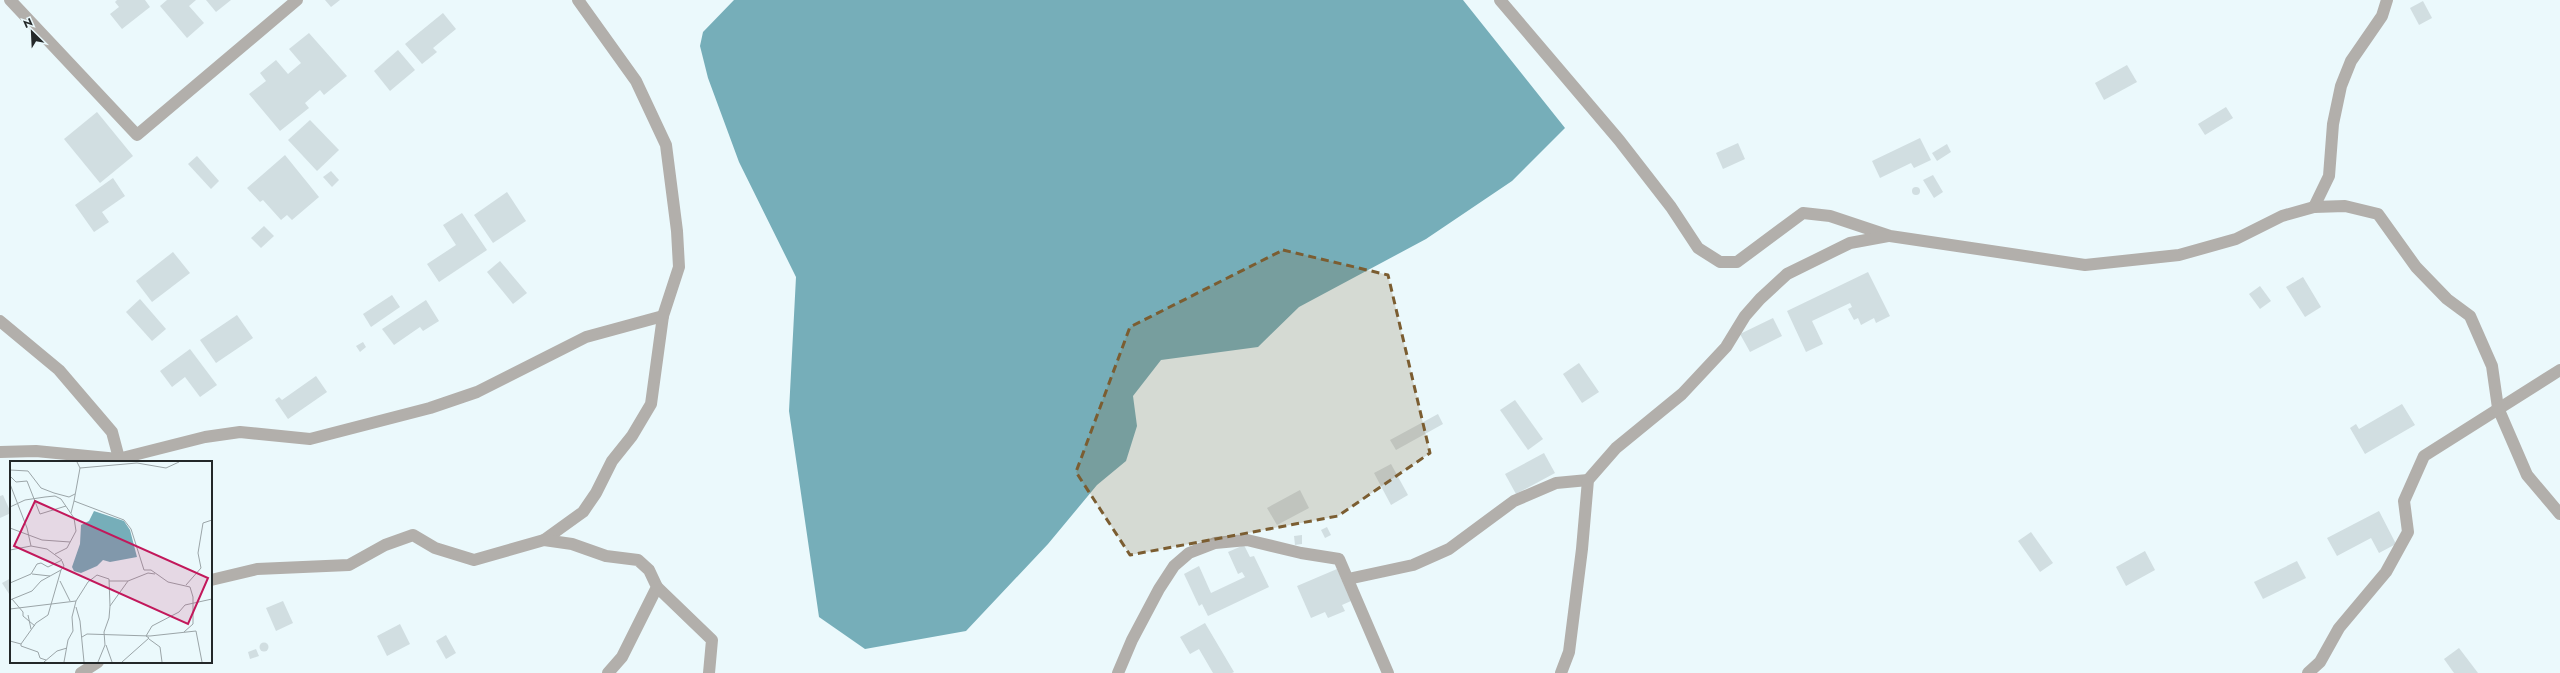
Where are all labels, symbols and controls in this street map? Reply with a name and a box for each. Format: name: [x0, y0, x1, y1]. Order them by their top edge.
north arrow: [12, 12, 52, 52]
text: N: [21, 14, 35, 32]
inset map: [10, 461, 212, 663]

